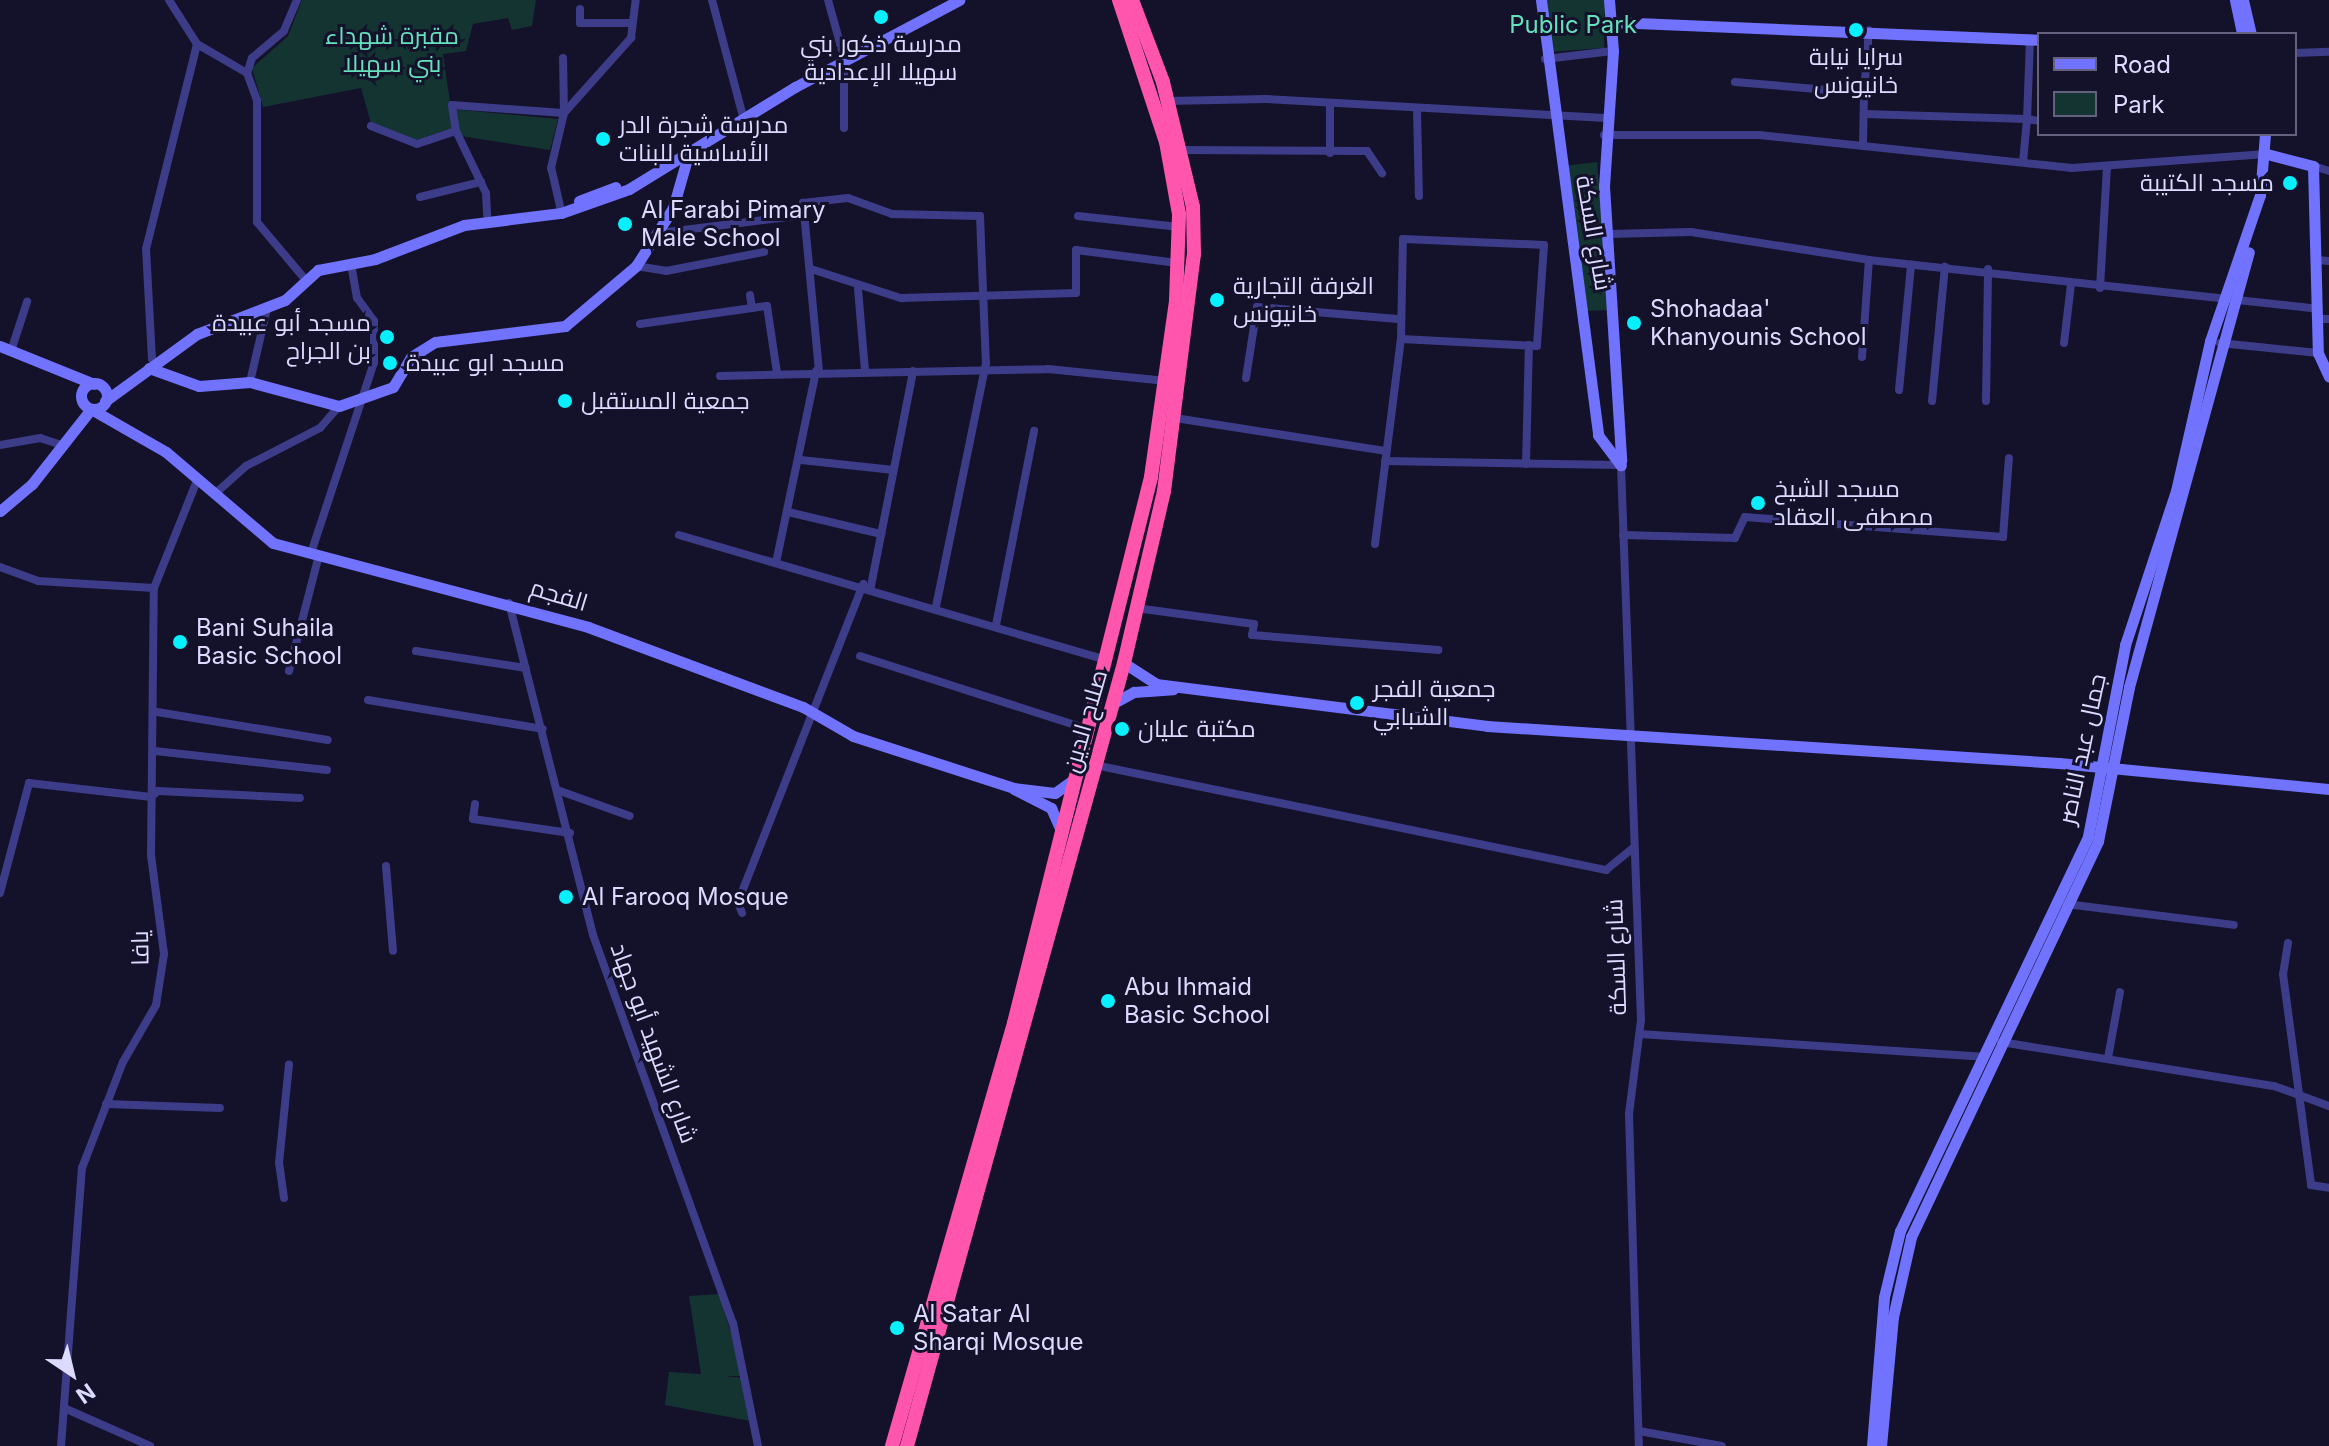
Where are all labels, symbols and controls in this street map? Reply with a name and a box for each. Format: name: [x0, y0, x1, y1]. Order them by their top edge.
marker: مدرسة ذكور بني سهيلا الإعدادية: [872, 8, 890, 26]
park label: Public Park: [1509, 11, 1637, 39]
marker: سرايا نيابة خانيونس: [1847, 21, 1865, 39]
park label: مقبرة شهداء بني سهيلا: [325, 22, 459, 78]
place label: مدرسة ذكور بني سهيلا الإعدادية: [800, 30, 962, 86]
legend: [2037, 32, 2297, 136]
place label: سرايا نيابة خانيونس: [1809, 43, 1903, 99]
text: Road: [2113, 50, 2171, 79]
text: Park: [2113, 90, 2164, 119]
place label: مدرسة شجرة الدر الأساسية للبنات: [619, 111, 789, 167]
marker: مدرسة شجرة الدر الأساسية للبنات: [594, 130, 612, 148]
place label: مسجد الكتيبة: [2140, 169, 2274, 197]
street label: شارع السكة: [1570, 173, 1618, 293]
marker: مسجد الكتيبة: [2281, 174, 2299, 192]
place label: Al Farabi Pimary Male School: [641, 196, 825, 252]
marker: Al Farabi Pimary Male School: [616, 215, 634, 233]
place label: الغرفة التجارية خانيونس: [1233, 272, 1374, 328]
marker: الغرفة التجارية خانيونس: [1208, 291, 1226, 309]
place label: Shohadaa' Khanyounis School: [1650, 295, 1867, 351]
place label: مسجد أبو عبيدة بن الجراح: [212, 309, 371, 365]
marker: Shohadaa' Khanyounis School: [1625, 314, 1643, 332]
marker: مسجد أبو عبيدة بن الجراح: [378, 328, 396, 346]
place label: مسجد ابو عبيدة: [406, 349, 565, 377]
marker: مسجد ابو عبيدة: [381, 354, 399, 372]
place label: جمعية المستقبل: [581, 387, 750, 415]
marker: جمعية المستقبل: [556, 392, 574, 410]
place label: مسجد الشيخ مصطفى العقاد: [1774, 475, 1933, 531]
marker: مسجد الشيخ مصطفى العقاد: [1749, 494, 1767, 512]
street label: الفجم: [527, 573, 591, 617]
place label: Bani Suhaila Basic School: [196, 614, 342, 670]
marker: Bani Suhaila Basic School: [171, 633, 189, 651]
street label: صلاح الدين: [1057, 666, 1113, 776]
street label: جمال عبد الناصر: [2052, 671, 2112, 827]
place label: جمعية الفجر الشبابي: [1373, 675, 1496, 731]
marker: جمعية الفجر الشبابي: [1348, 694, 1366, 712]
place label: مكتبة عليان: [1138, 715, 1256, 743]
marker: مكتبة عليان: [1113, 720, 1131, 738]
place label: Al Farooq Mosque: [582, 883, 789, 911]
marker: Al Farooq Mosque: [557, 888, 575, 906]
street label: شارع السكة: [1600, 898, 1632, 1016]
street label: يافا: [125, 930, 155, 966]
street label: شارع الشهيد أبو جهاد: [604, 939, 704, 1147]
place label: Abu Ihmaid Basic School: [1124, 973, 1270, 1029]
marker: Abu Ihmaid Basic School: [1099, 992, 1117, 1010]
place label: Al Satar Al Sharqi Mosque: [913, 1300, 1084, 1356]
marker: Al Satar Al Sharqi Mosque: [888, 1319, 906, 1337]
north arrow: [32, 1334, 112, 1414]
text: N: [71, 1378, 100, 1409]

